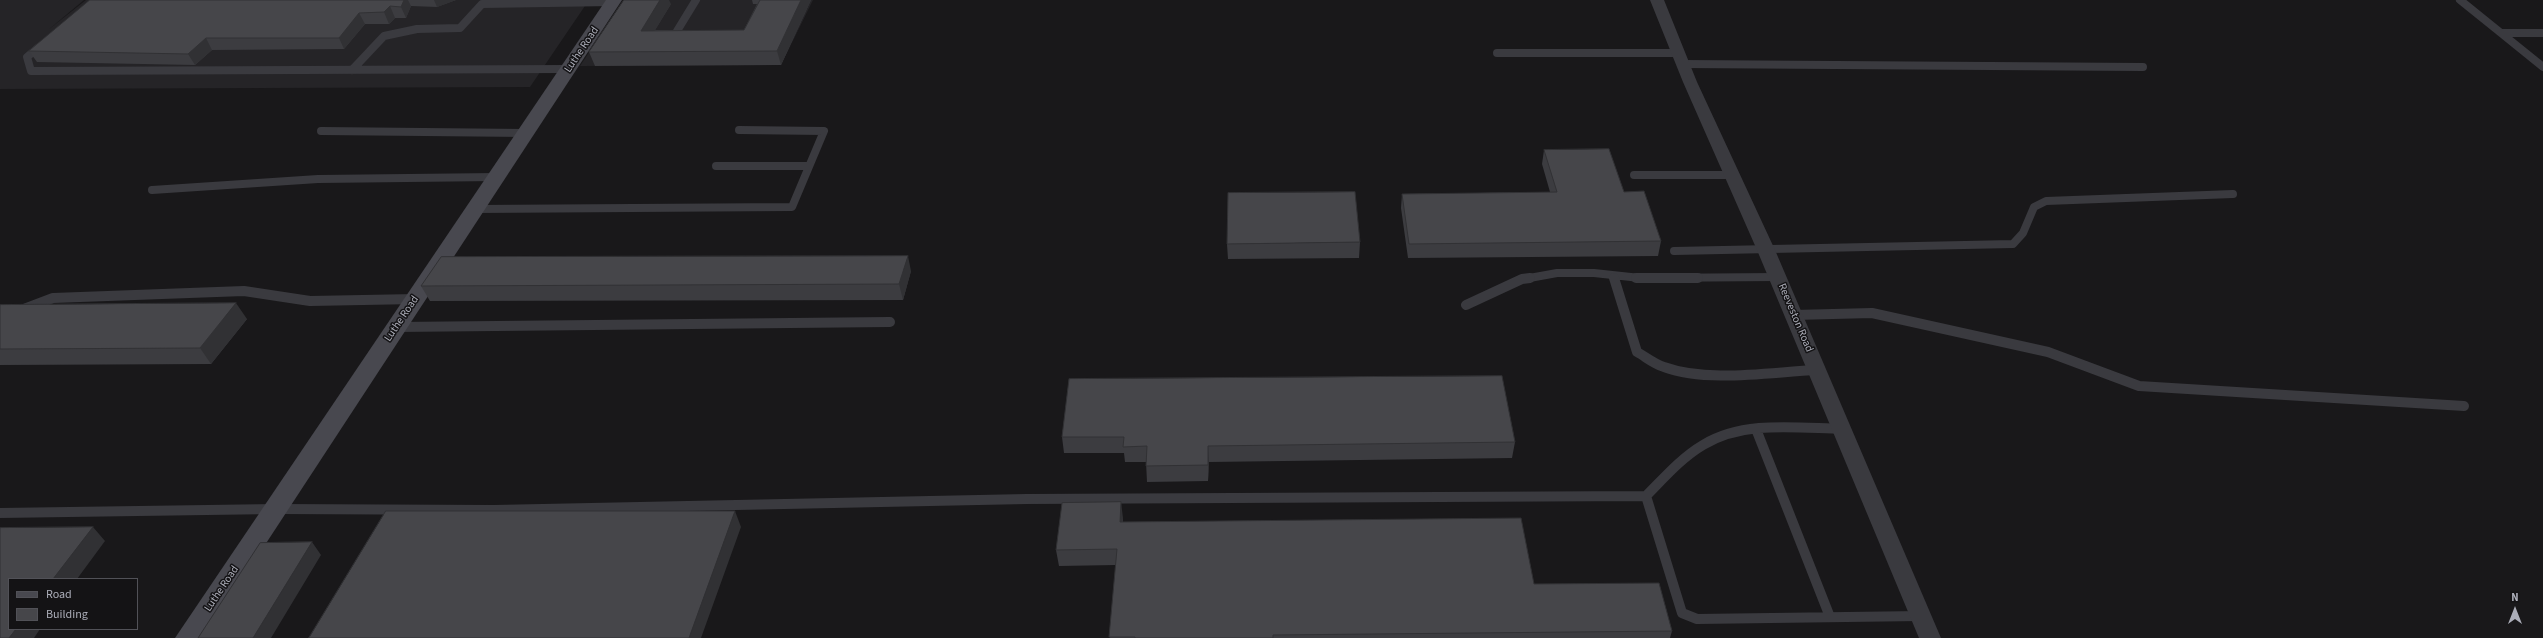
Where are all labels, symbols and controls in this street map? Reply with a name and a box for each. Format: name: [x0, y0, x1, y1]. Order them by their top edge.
street label: Luthe Road: [562, 25, 602, 75]
street label: Reeveston Road: [1775, 282, 1815, 354]
street label: Luthe Road: [382, 294, 422, 344]
street label: Luthe Road: [202, 564, 242, 614]
legend: [8, 578, 138, 630]
text: Road: [46, 586, 72, 603]
north arrow: [2495, 590, 2535, 630]
text: N: [2511, 590, 2519, 605]
text: Building: [46, 606, 88, 623]

